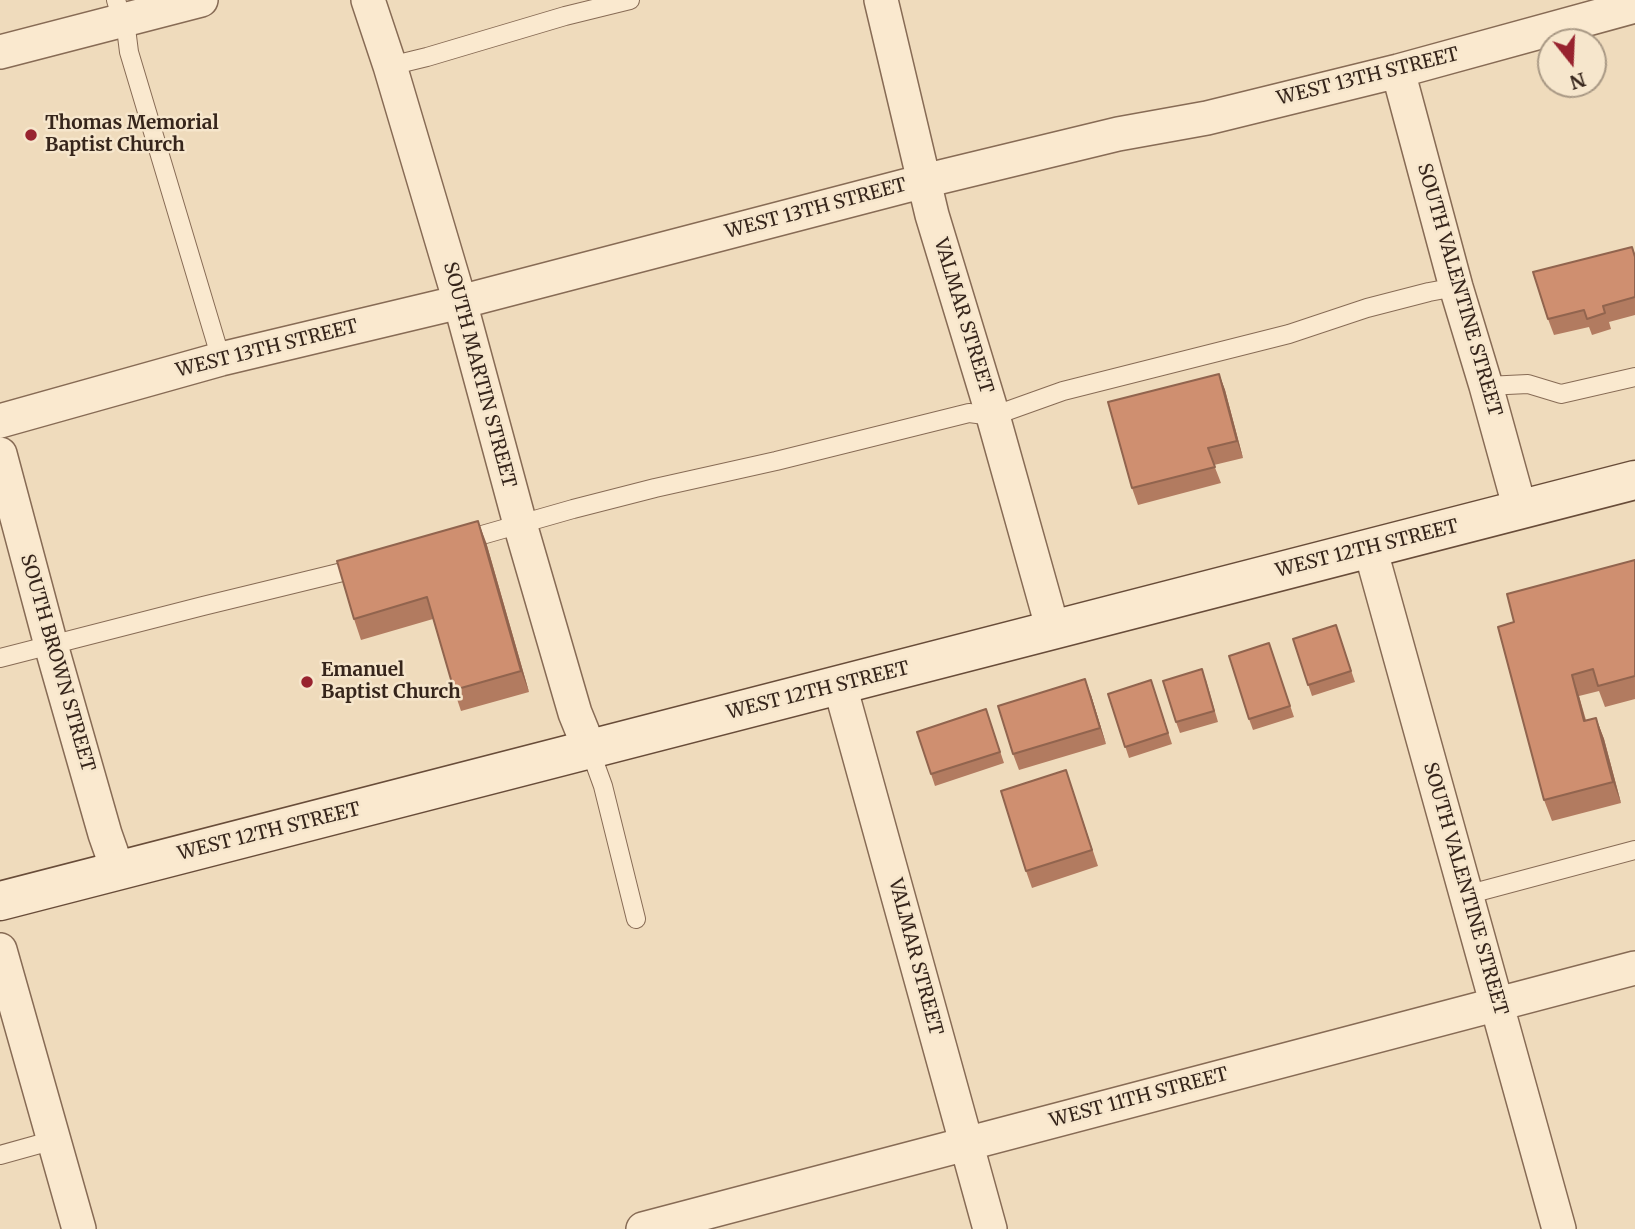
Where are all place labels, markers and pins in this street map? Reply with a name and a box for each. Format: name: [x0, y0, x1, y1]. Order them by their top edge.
place label: Thomas Memorial Baptist Church: [45, 113, 219, 157]
marker: Thomas Memorial Baptist Church: [23, 127, 39, 143]
place label: Emanuel Baptist Church: [321, 660, 461, 704]
marker: Emanuel Baptist Church: [299, 674, 315, 690]

